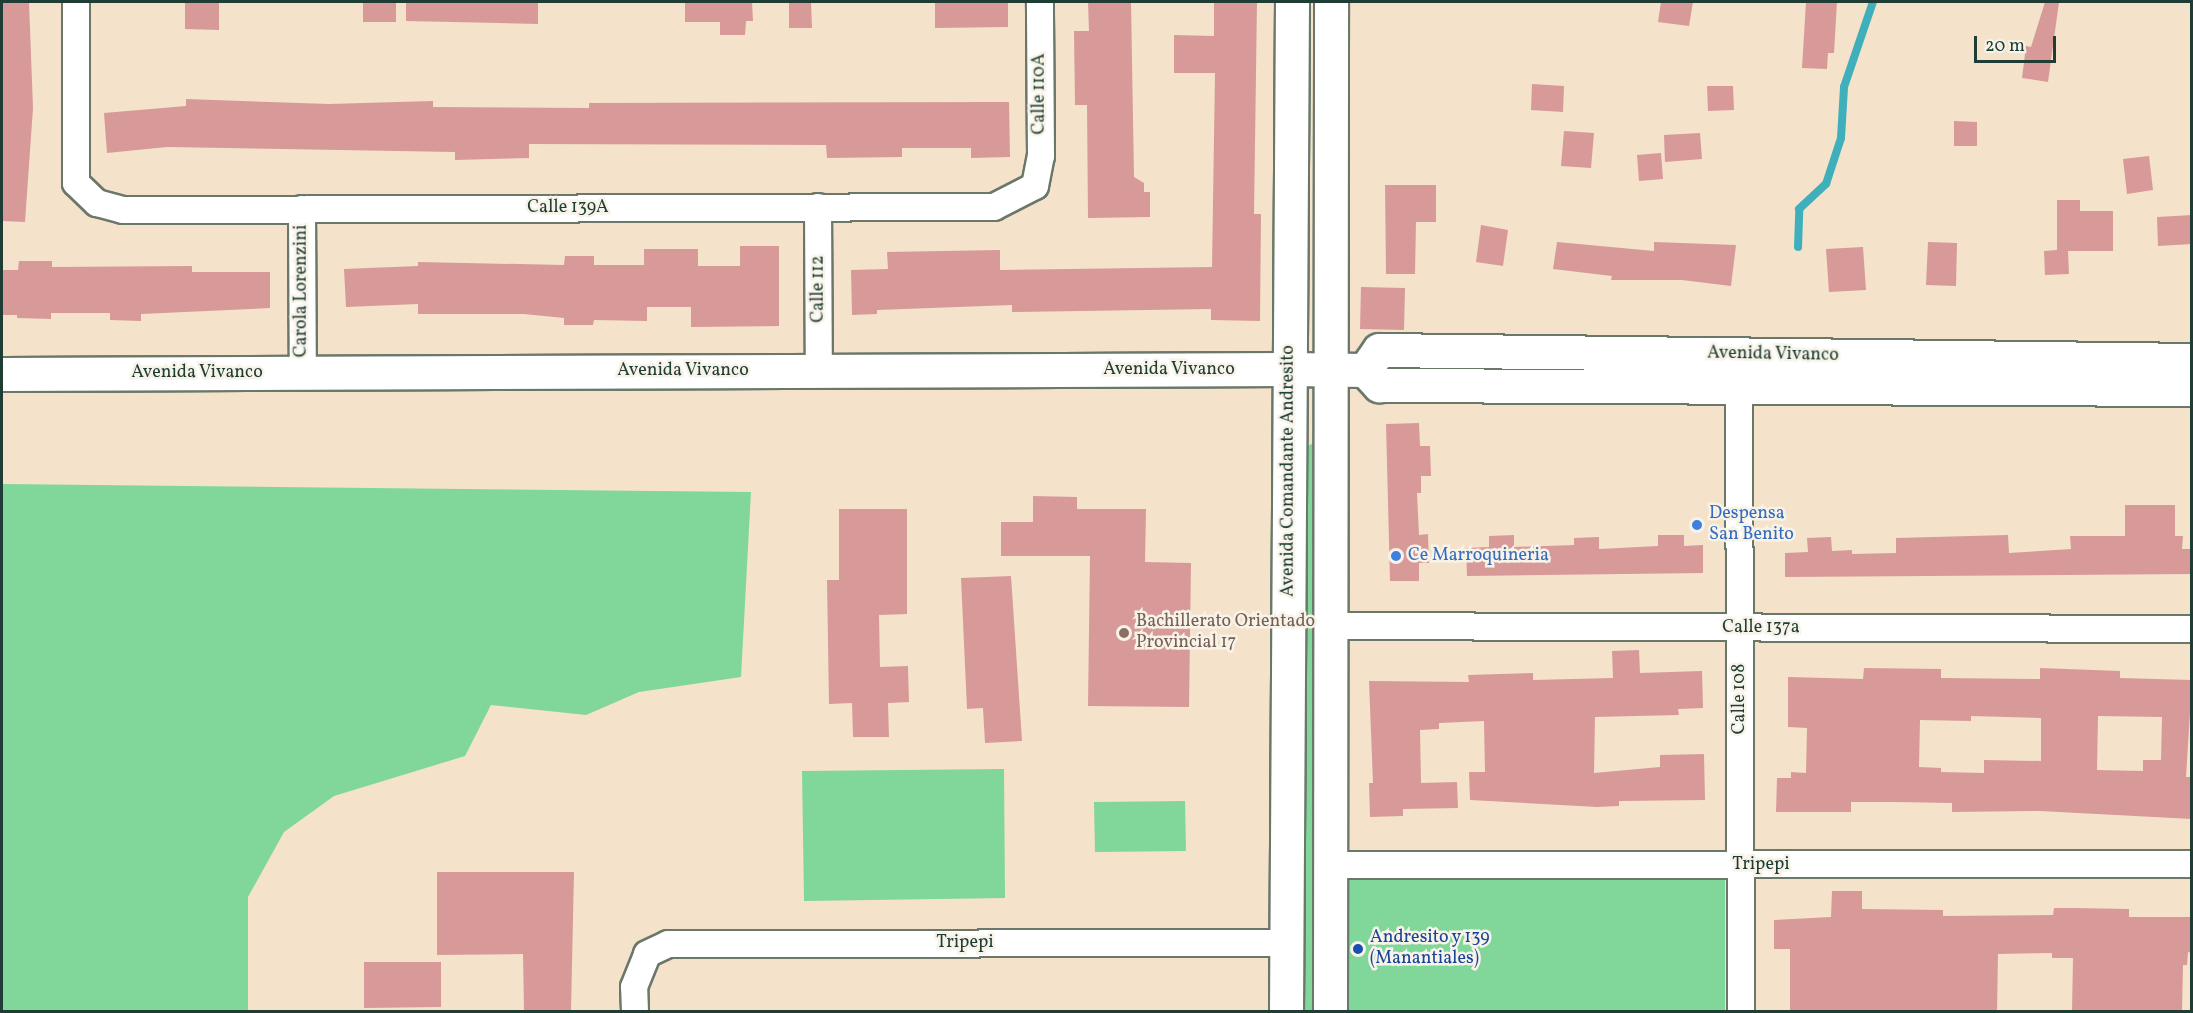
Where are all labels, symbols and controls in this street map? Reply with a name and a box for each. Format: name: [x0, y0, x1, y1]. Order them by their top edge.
scale bar: [1977, 24, 2060, 62]
text: 20 m: [1985, 34, 2025, 59]
street label: Calle 110A: [1029, 53, 1051, 135]
street label: Calle 139A: [527, 197, 609, 219]
street label: Carola Lorenzini: [291, 225, 313, 357]
street label: Calle 112: [808, 255, 830, 323]
street label: Avenida Vivanco: [1707, 343, 1839, 367]
street label: Avenida Comandante Andresito: [1278, 345, 1300, 597]
street label: Avenida Vivanco: [1103, 359, 1235, 381]
street label: Avenida Vivanco: [617, 360, 749, 382]
street label: Avenida Vivanco: [131, 362, 263, 384]
place label: Despensa San Benito: [1709, 504, 1794, 546]
marker: Despensa San Benito: [1690, 518, 1704, 532]
place label: Ce Marroquineria: [1408, 545, 1549, 567]
marker: Ce Marroquineria: [1389, 549, 1403, 563]
place label: Bachillerato Orientado Provincial 17: [1136, 612, 1315, 654]
street label: Calle 137a: [1722, 617, 1800, 639]
marker: Bachillerato Orientado Provincial 17: [1117, 626, 1131, 640]
street label: Calle 108: [1729, 664, 1751, 734]
street label: Tripepi: [1732, 854, 1790, 876]
place label: Andresito y 139 (Manantiales): [1370, 928, 1491, 970]
street label: Tripepi: [936, 932, 994, 954]
marker: Andresito y 139 (Manantiales): [1351, 942, 1365, 956]

